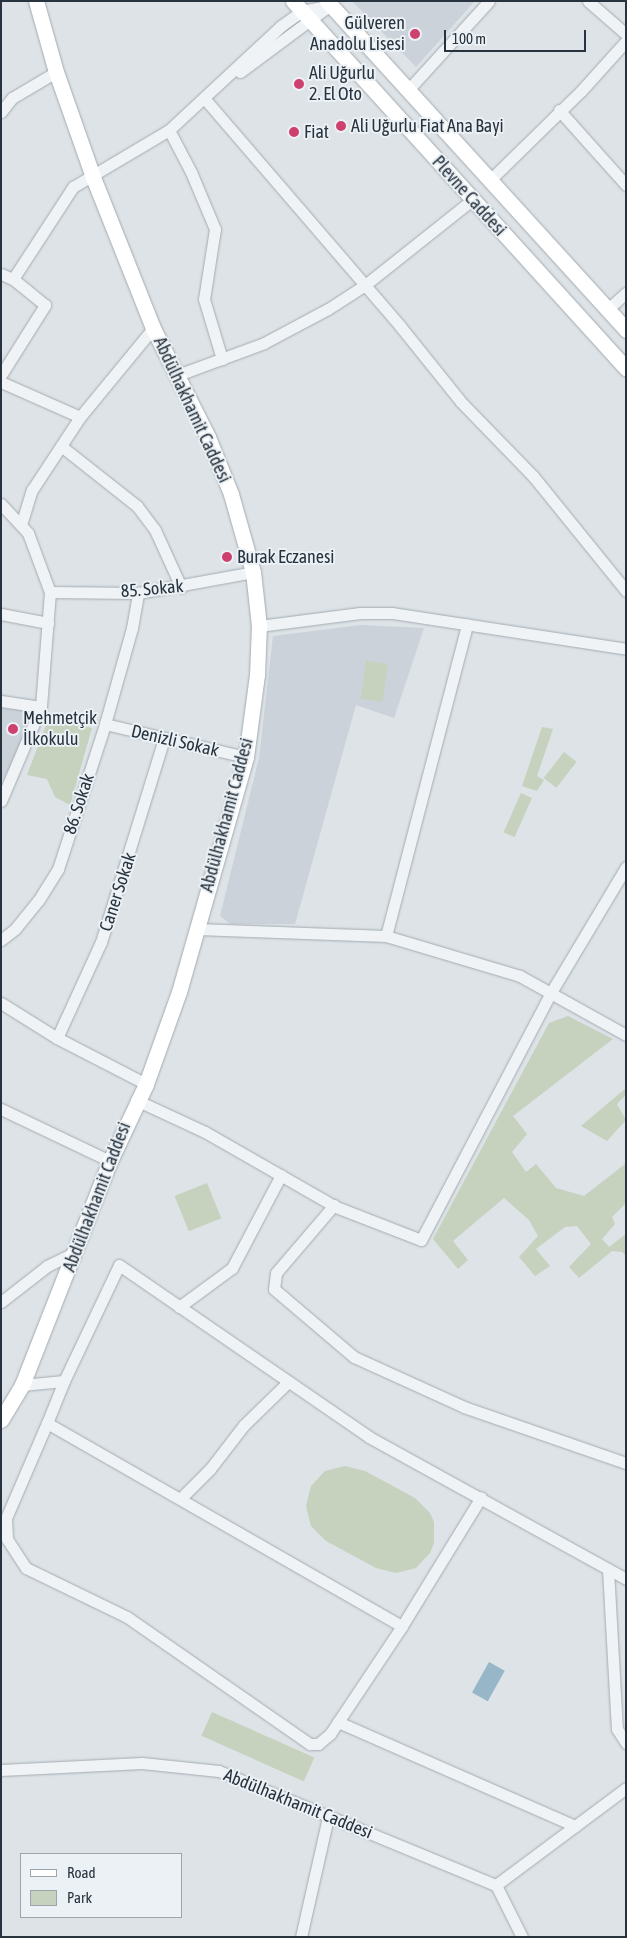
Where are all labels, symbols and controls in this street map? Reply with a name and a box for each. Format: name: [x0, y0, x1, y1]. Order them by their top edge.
place label: Gülveren Anadolu Lisesi: [310, 13, 405, 56]
scale bar: [447, 20, 590, 52]
marker: Gülveren Anadolu Lisesi: [409, 28, 421, 40]
text: 100 m: [452, 30, 486, 47]
place label: Ali Uğurlu 2. El Oto: [309, 63, 375, 106]
marker: Ali Uğurlu 2. El Oto: [293, 78, 305, 90]
place label: Ali Uğurlu Fiat Ana Bayi: [351, 115, 504, 137]
marker: Ali Uğurlu Fiat Ana Bayi: [335, 120, 347, 132]
place label: Fiat: [304, 121, 329, 143]
marker: Fiat: [288, 126, 300, 138]
street label: Plevne Caddesi: [427, 151, 511, 241]
street label: Abdülhakhamit Caddesi: [149, 334, 235, 486]
place label: Burak Eczanesi: [237, 546, 335, 568]
marker: Burak Eczanesi: [221, 551, 233, 563]
street label: 85. Sokak: [120, 576, 184, 602]
place label: Mehmetçik İlkokulu: [23, 708, 97, 751]
street label: Denizli Sokak: [129, 720, 221, 762]
marker: Mehmetçik İlkokulu: [7, 723, 19, 735]
street label: Abdülhakhamit Caddesi: [196, 736, 258, 894]
street label: 86. Sokak: [59, 771, 99, 837]
street label: Caner Sokak: [95, 850, 141, 934]
street label: Abdülhakhamit Caddesi: [59, 1119, 135, 1275]
street label: Abdülhakhamit Caddesi: [221, 1764, 375, 1844]
legend: [20, 1853, 182, 1918]
text: Road: [67, 1864, 96, 1881]
text: Park: [67, 1889, 92, 1906]

